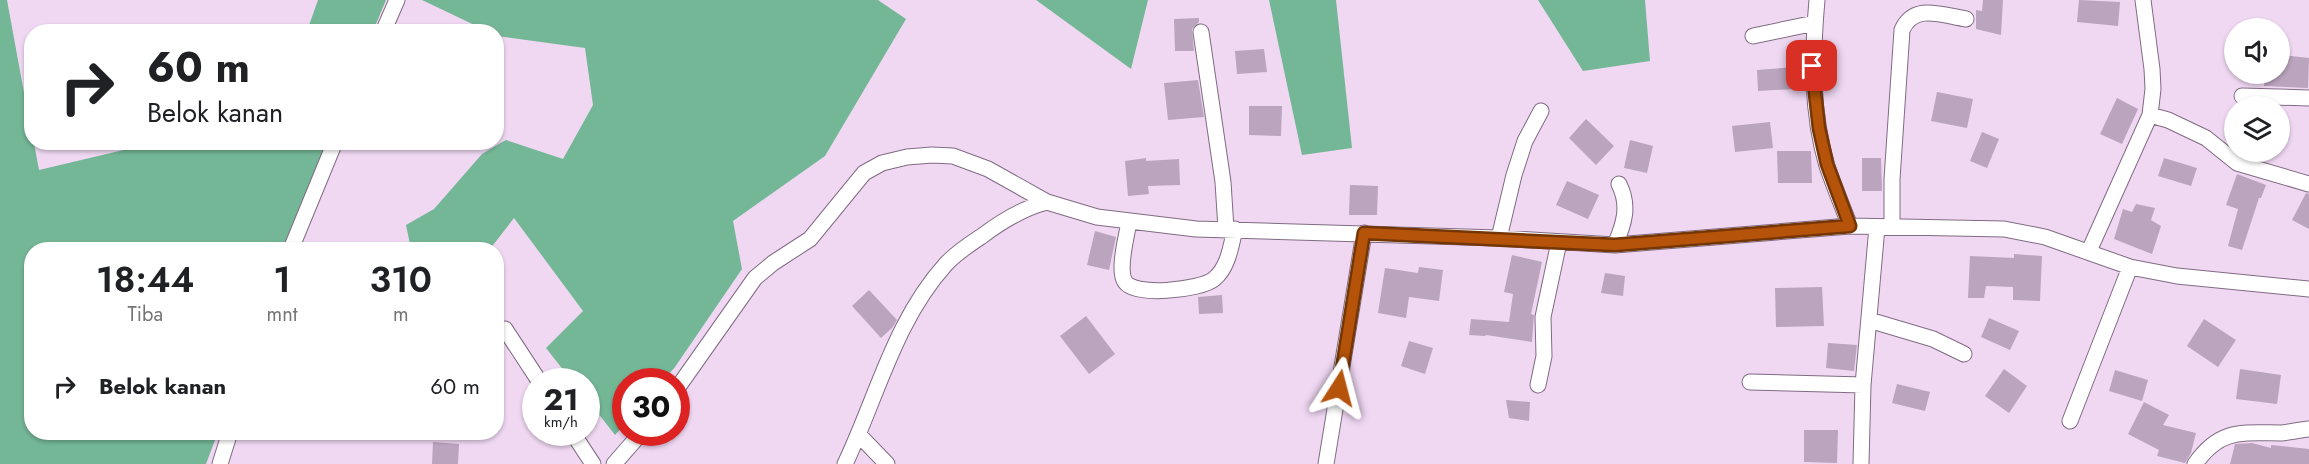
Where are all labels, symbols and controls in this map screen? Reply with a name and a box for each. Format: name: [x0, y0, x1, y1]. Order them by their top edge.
map controls: [2224, 18, 2290, 162]
button: sound: [2224, 18, 2290, 84]
text: 60 m: [147, 37, 250, 98]
pin: [1786, 40, 1837, 91]
icon: right: [48, 48, 126, 126]
icon: arrive: [1795, 49, 1828, 82]
text: Belok kanan: [147, 93, 283, 132]
button: layers: [2224, 96, 2290, 162]
text: 18:44: [96, 253, 194, 305]
text: 1: [273, 253, 291, 305]
text: 310: [370, 253, 432, 305]
text: Tiba: [128, 300, 163, 329]
text: mnt: [267, 300, 297, 329]
text: m: [393, 300, 409, 329]
position arrow: [1307, 356, 1371, 420]
speed limit sign: 30: [612, 368, 690, 446]
icon: right: [48, 370, 81, 403]
text: Belok kanan: [99, 370, 226, 402]
text: 60 m: [430, 370, 480, 402]
text: 21: [544, 378, 578, 421]
text: km/h: [544, 411, 578, 433]

